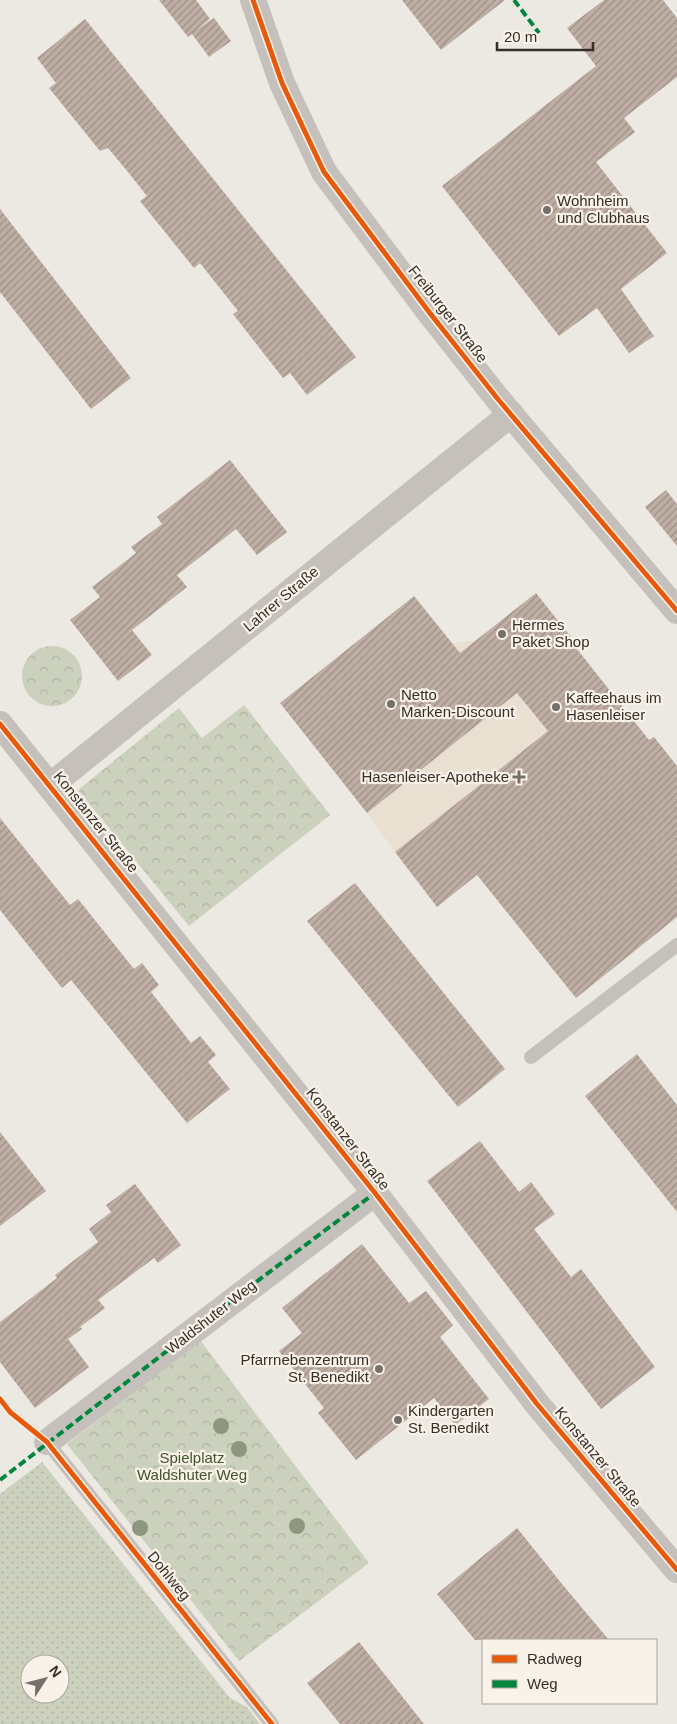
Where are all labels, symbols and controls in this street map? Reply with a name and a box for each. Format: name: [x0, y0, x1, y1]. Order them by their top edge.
scale bar: [497, 20, 593, 52]
text: 20 m: [504, 28, 537, 45]
place label: Wohnheim und Clubhaus: [557, 192, 650, 226]
marker: Wohnheim und Clubhaus: [541, 204, 553, 216]
street label: Freiburger Straße: [405, 262, 492, 366]
street label: Lahrer Straße: [240, 562, 322, 635]
place label: Hermes Paket Shop: [512, 616, 590, 650]
marker: Hermes Paket Shop: [496, 628, 508, 640]
place label: Netto Marken-Discount: [401, 686, 515, 720]
place label: Kaffeehaus im Hasenleiser: [566, 689, 662, 723]
marker: Netto Marken-Discount: [385, 698, 397, 710]
marker: Kaffeehaus im Hasenleiser: [550, 701, 562, 713]
street label: Konstanzer Straße: [50, 768, 142, 876]
place label: Hasenleiser-Apotheke: [361, 768, 509, 785]
marker: Hasenleiser-Apotheke: [513, 771, 525, 783]
street label: Konstanzer Straße: [303, 1084, 394, 1193]
street label: Waldshuter Weg: [162, 1276, 259, 1357]
place label: Pfarrnebenzentrum St. Benedikt: [241, 1351, 370, 1385]
marker: Pfarrnebenzentrum St. Benedikt: [373, 1363, 385, 1375]
place label: Kindergarten St. Benedikt: [408, 1402, 494, 1436]
street label: Konstanzer Straße: [552, 1403, 645, 1510]
marker: Kindergarten St. Benedikt: [392, 1414, 404, 1426]
park label: Spielplatz Waldshuter Weg: [137, 1449, 247, 1483]
street label: Dohlweg: [144, 1548, 194, 1604]
legend: [482, 1639, 657, 1704]
text: Radweg: [527, 1650, 582, 1667]
north arrow: [20, 1654, 70, 1704]
text: N: [46, 1663, 65, 1680]
text: Weg: [527, 1675, 558, 1692]

